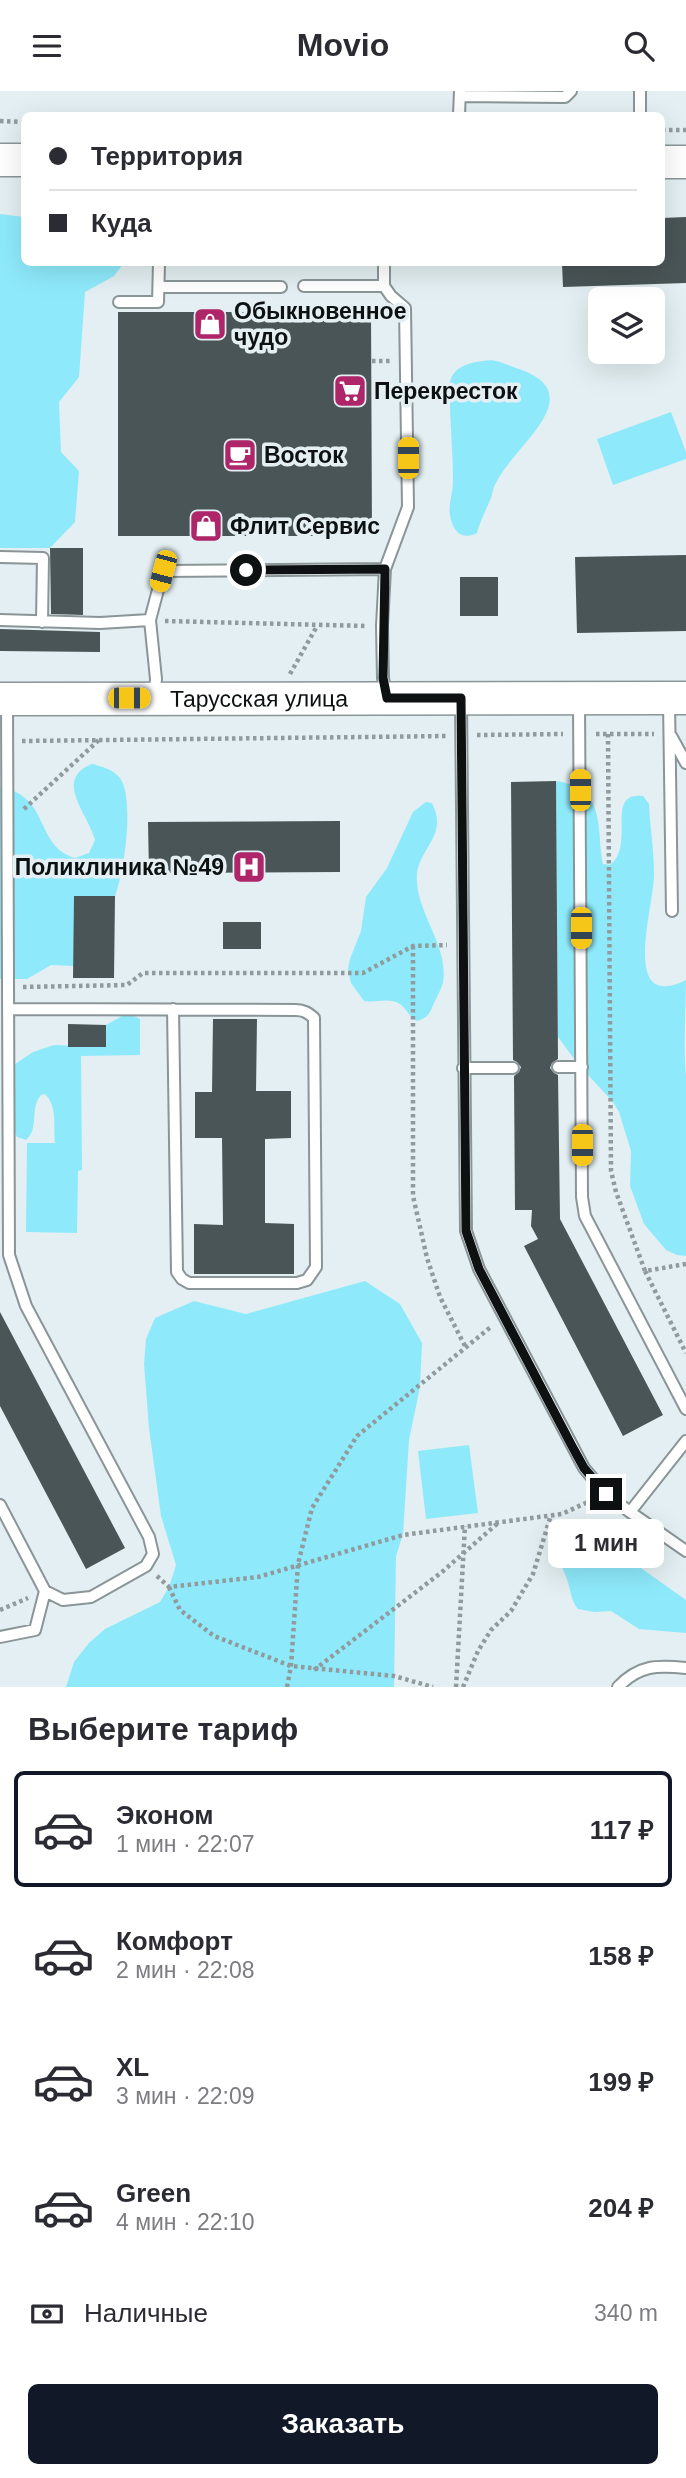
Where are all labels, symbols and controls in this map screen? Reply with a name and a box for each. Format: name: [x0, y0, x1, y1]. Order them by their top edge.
icon: menu: [28, 27, 66, 65]
text: Movio: [297, 27, 389, 63]
icon: search: [620, 27, 658, 65]
text: Территория: [91, 141, 243, 171]
text: Куда: [91, 208, 152, 238]
map controls: [588, 287, 665, 364]
button: layers: [588, 287, 665, 364]
place label: Обыкновенное чудо: [234, 298, 406, 350]
shop icon: Обыкновенное чудо: [191, 305, 229, 343]
supermarket icon: Перекресток: [331, 372, 369, 410]
place label: Перекресток: [374, 378, 518, 404]
cafe icon: Восток: [221, 436, 259, 474]
car: [398, 437, 419, 479]
place label: Восток: [264, 442, 344, 468]
shop icon: Флит Сервис: [187, 507, 225, 545]
place label: Флит Сервис: [230, 513, 380, 539]
car: [148, 548, 179, 594]
route start: [230, 554, 262, 586]
street label: Тарусская улица: [170, 685, 348, 712]
car: [109, 688, 151, 709]
car: [570, 769, 591, 811]
hospital icon: Поликлиника №49: [230, 848, 268, 886]
place label: Поликлиника №49: [15, 854, 224, 880]
car: [571, 907, 592, 949]
car: [572, 1124, 593, 1166]
route end: [590, 1478, 622, 1510]
callout: 1 мин: [548, 1519, 664, 1567]
text: 1 мин: [574, 1530, 638, 1556]
text: Выберите тариф: [28, 1711, 298, 1747]
icon: car: [32, 1798, 95, 1861]
text: Эконом: [116, 1800, 214, 1830]
text: 117 ₽: [590, 1815, 654, 1845]
text: 1 мин · 22:07: [116, 1831, 255, 1857]
icon: car: [32, 1924, 95, 1987]
text: Комфорт: [116, 1926, 233, 1956]
text: 158 ₽: [588, 1941, 654, 1971]
text: 2 мин · 22:08: [116, 1957, 255, 1983]
icon: car: [32, 2050, 95, 2113]
text: XL: [116, 2052, 149, 2082]
text: 199 ₽: [588, 2067, 654, 2097]
text: 3 мин · 22:09: [116, 2083, 255, 2109]
icon: car: [32, 2176, 95, 2239]
text: Green: [116, 2178, 191, 2208]
text: 204 ₽: [588, 2193, 654, 2223]
text: 4 мин · 22:10: [116, 2209, 255, 2235]
icon: cash: [28, 2295, 66, 2333]
text: Наличные: [84, 2298, 208, 2328]
text: 340 m: [594, 2300, 658, 2326]
button: Заказать: [28, 2384, 658, 2464]

